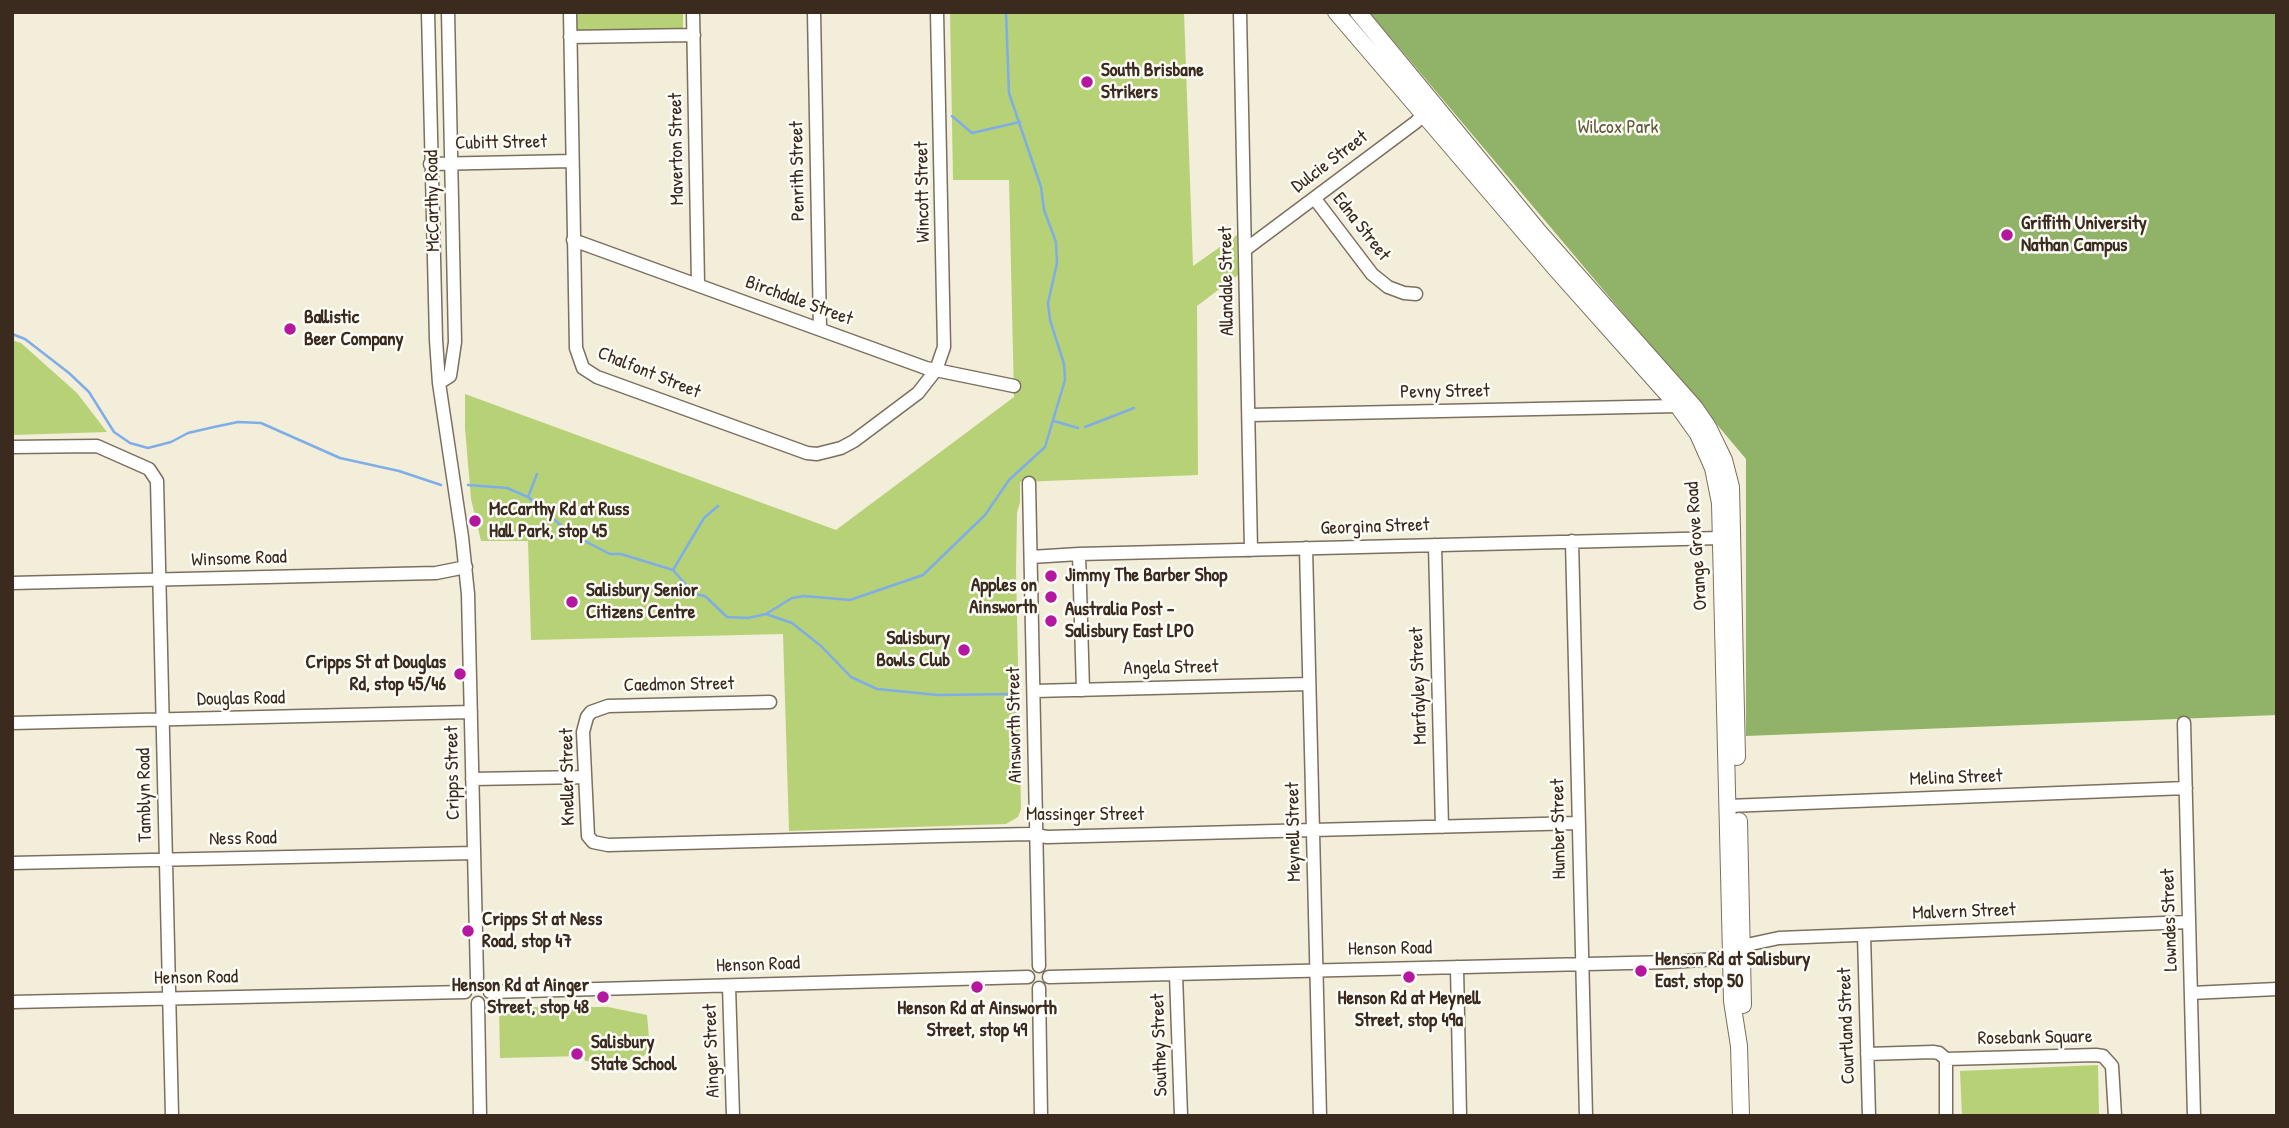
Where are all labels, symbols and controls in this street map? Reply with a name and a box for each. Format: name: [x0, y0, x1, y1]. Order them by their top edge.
place label: South Brisbane Strikers: [1101, 60, 1204, 104]
marker: South Brisbane Strikers: [1079, 74, 1095, 90]
street label: Maverton Street: [665, 93, 689, 205]
park label: Wilcox Park: [1578, 117, 1658, 139]
street label: Penrith Street: [786, 121, 810, 221]
street label: Dulcie Street: [1287, 126, 1373, 198]
street label: Cubitt Street: [455, 131, 547, 155]
street label: Wincott Street: [911, 141, 935, 243]
street label: McCarthy Road: [421, 150, 445, 252]
street label: Edna Street: [1327, 188, 1395, 266]
place label: Griffith University Nathan Campus: [2021, 213, 2147, 257]
street label: Allandale Street: [1215, 226, 1239, 336]
marker: Griffith University Nathan Campus: [1999, 227, 2015, 243]
street label: Birchdale Street: [742, 271, 856, 331]
place label: Ballistic Beer Company: [304, 307, 404, 351]
marker: Ballistic Beer Company: [282, 321, 298, 337]
street label: Chalfont Street: [594, 342, 704, 404]
street label: Pevny Street: [1400, 380, 1490, 404]
street label: Orange Grove Road: [1681, 481, 1713, 611]
place label: McCarthy Rd at Russ Hall Park, stop 45: [489, 499, 629, 543]
marker: McCarthy Rd at Russ Hall Park, stop 45: [467, 513, 483, 529]
street label: Georgina Street: [1320, 514, 1430, 540]
street label: Winsome Road: [191, 546, 287, 572]
place label: Jimmy The Barber Shop: [1065, 565, 1227, 587]
marker: Jimmy The Barber Shop: [1043, 568, 1059, 584]
place label: Apples on Ainsworth: [969, 575, 1037, 619]
place label: Salisbury Senior Citizens Centre: [586, 580, 698, 624]
marker: Apples on Ainsworth: [1043, 589, 1059, 605]
marker: Salisbury Senior Citizens Centre: [564, 594, 580, 610]
place label: Australia Post - Salisbury East LPO: [1065, 599, 1194, 643]
marker: Australia Post - Salisbury East LPO: [1043, 613, 1059, 629]
street label: Marfayley Street: [1406, 627, 1432, 745]
place label: Salisbury Bowls Club: [876, 628, 950, 672]
marker: Salisbury Bowls Club: [956, 642, 972, 658]
place label: Cripps St at Douglas Rd, stop 45/46: [306, 652, 446, 696]
street label: Angela Street: [1123, 656, 1219, 680]
marker: Cripps St at Douglas Rd, stop 45/46: [452, 666, 468, 682]
street label: Ainsworth Street: [1003, 667, 1027, 783]
street label: Caedmon Street: [624, 673, 734, 697]
street label: Douglas Road: [197, 687, 285, 711]
street label: Cripps Street: [441, 726, 465, 820]
street label: Kneller Street: [556, 728, 580, 826]
street label: Tamblyn Road: [133, 748, 157, 842]
street label: Melina Street: [1909, 765, 2003, 791]
street label: Humber Street: [1547, 778, 1571, 880]
street label: Meynell Street: [1282, 782, 1306, 882]
street label: Massinger Street: [1026, 804, 1144, 826]
street label: Ness Road: [209, 827, 277, 851]
street label: Lowndes Street: [2157, 868, 2183, 972]
street label: Malvern Street: [1912, 899, 2016, 925]
place label: Cripps St at Ness Road, stop 47: [482, 909, 602, 953]
marker: Cripps St at Ness Road, stop 47: [460, 923, 476, 939]
street label: Henson Road: [1348, 937, 1432, 961]
place label: Henson Rd at Salisbury East, stop 50: [1655, 949, 1810, 993]
street label: Henson Road: [716, 952, 800, 978]
marker: Henson Rd at Salisbury East, stop 50: [1633, 963, 1649, 979]
street label: Henson Road: [154, 966, 238, 990]
street label: Courtland Street: [1834, 967, 1860, 1085]
marker: Henson Rd at Meynell Street, stop 49a: [1401, 969, 1417, 985]
place label: Henson Rd at Ainger Street, stop 48: [452, 975, 589, 1019]
marker: Henson Rd at Ainsworth Street, stop 49: [969, 979, 985, 995]
place label: Henson Rd at Meynell Street, stop 49a: [1338, 988, 1480, 1032]
marker: Henson Rd at Ainger Street, stop 48: [595, 989, 611, 1005]
street label: Southey Street: [1147, 993, 1173, 1097]
place label: Henson Rd at Ainsworth Street, stop 49: [897, 998, 1057, 1042]
street label: Ainger Street: [699, 1004, 725, 1098]
street label: Rosebank Square: [1977, 1026, 2093, 1050]
place label: Salisbury State School: [591, 1032, 677, 1076]
marker: Salisbury State School: [569, 1046, 585, 1062]

